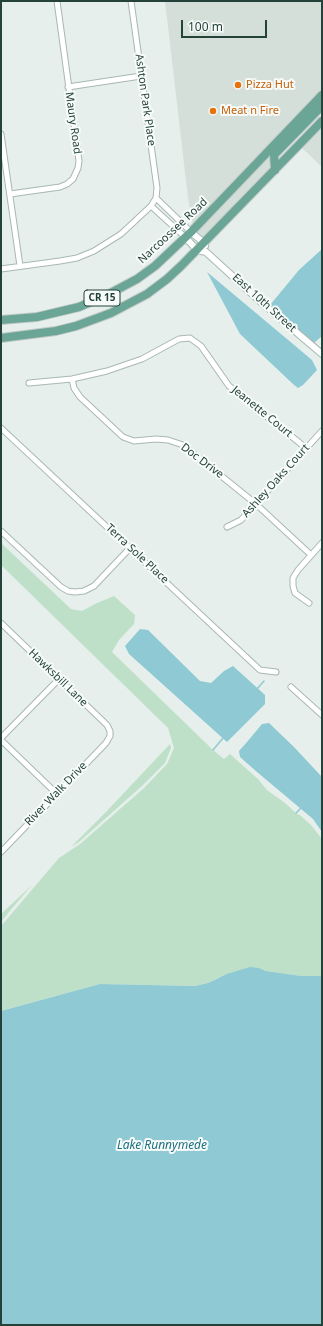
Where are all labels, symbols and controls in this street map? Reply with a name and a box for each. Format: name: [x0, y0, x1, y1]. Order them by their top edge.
scale bar: [183, 12, 269, 38]
text: 100 m: [188, 18, 223, 35]
street label: Ashton Park Place: [132, 53, 158, 147]
place label: Pizza Hut: [246, 78, 294, 92]
marker: Pizza Hut: [233, 80, 243, 90]
street label: Maury Road: [62, 91, 84, 155]
place label: Meat n Fire: [221, 104, 279, 118]
marker: Meat n Fire: [208, 106, 218, 116]
street label: Narcoossee Road: [136, 196, 210, 266]
street label: East 10th Street: [229, 271, 299, 335]
road number: CR 15: [84, 290, 120, 306]
street label: Jeanette Court: [229, 383, 295, 441]
street label: Doc Drive: [178, 441, 226, 481]
street label: Ashley Oaks Court: [240, 442, 312, 520]
street label: Terra Sole Place: [103, 521, 171, 587]
street label: Hawksbill Lane: [26, 646, 90, 710]
street label: River Walk Drive: [22, 759, 90, 829]
water label: Lake Runnymede: [117, 1139, 207, 1153]

